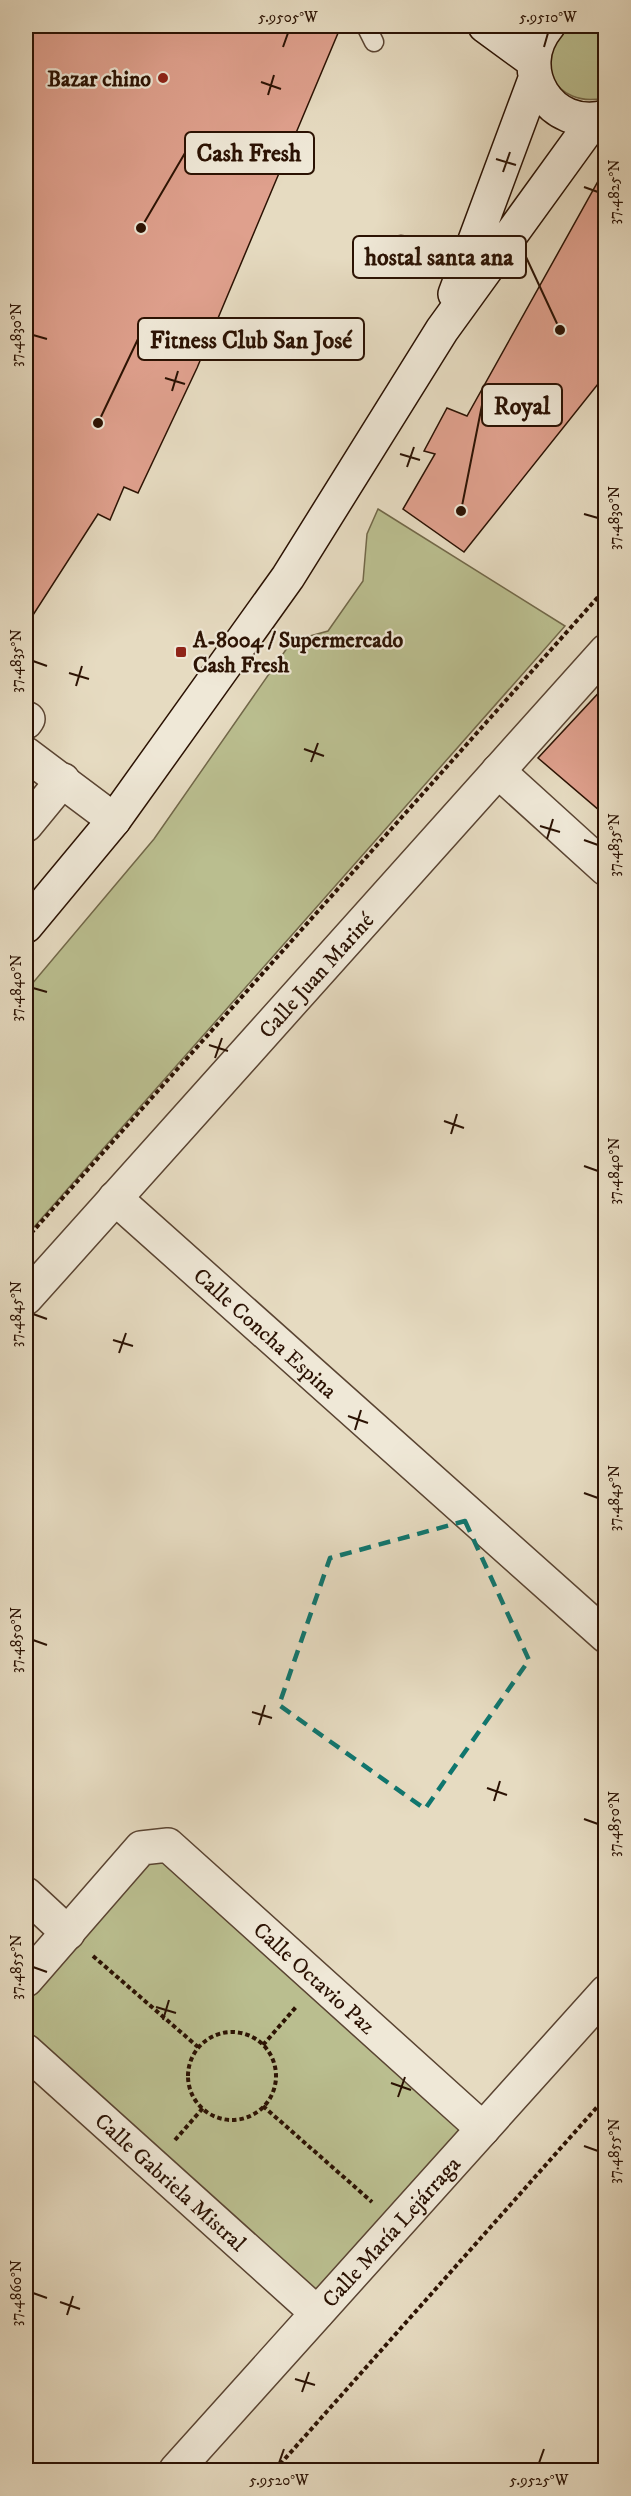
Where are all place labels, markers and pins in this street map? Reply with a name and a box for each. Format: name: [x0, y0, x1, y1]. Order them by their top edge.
place label: Bazar chino: [47, 66, 151, 93]
marker: Bazar chino: [156, 71, 170, 85]
callout: Cash Fresh: [185, 132, 314, 174]
callout: hostal santa ana: [353, 236, 526, 278]
callout: Fitness Club San José: [138, 318, 364, 360]
callout: Royal: [482, 384, 562, 426]
place label: A-8004 / Supermercado Cash Fresh: [192, 627, 404, 679]
marker: A-8004 / Supermercado Cash Fresh: [174, 645, 188, 659]

